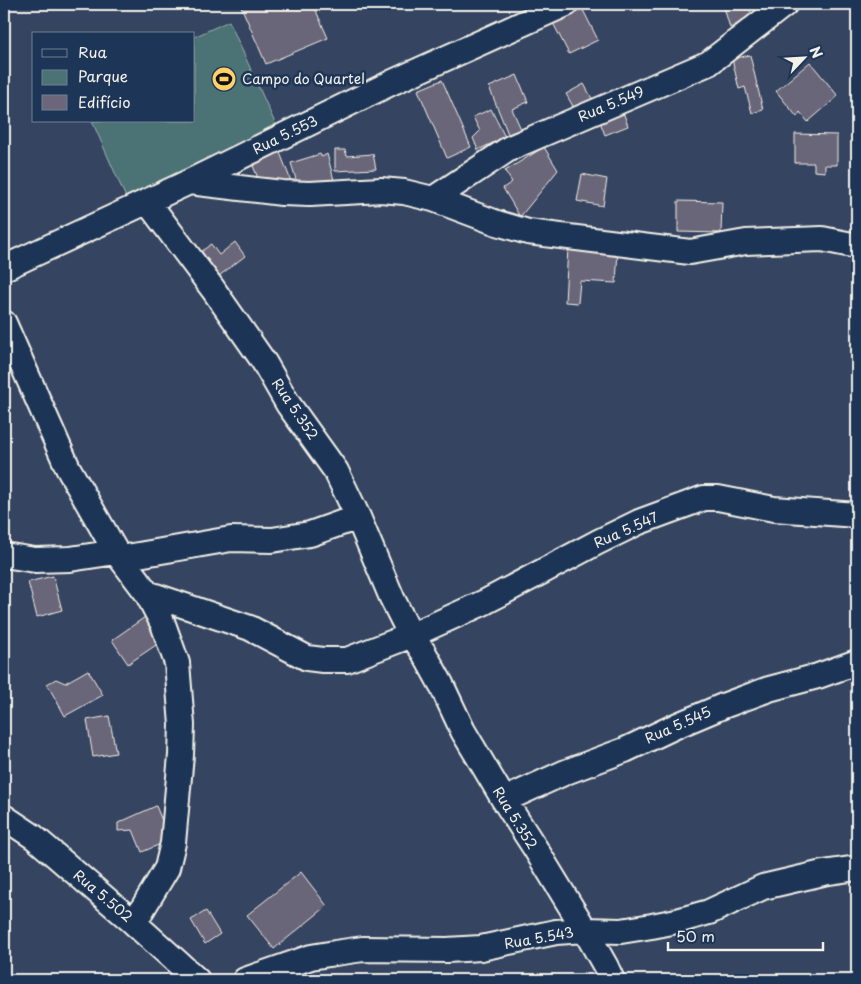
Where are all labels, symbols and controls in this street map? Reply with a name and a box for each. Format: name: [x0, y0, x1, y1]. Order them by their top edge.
legend: [32, 32, 195, 122]
north arrow: [778, 32, 828, 82]
text: Rua: [78, 40, 107, 63]
text: N: [804, 43, 828, 62]
text: Parque: [78, 64, 128, 87]
sports icon: Campo do Quartel: [211, 66, 237, 92]
place label: Campo do Quartel: [242, 68, 365, 89]
street label: Rua 5.549: [575, 80, 647, 127]
text: Edifício: [78, 90, 131, 113]
street label: Rua 5.553: [249, 110, 321, 159]
street label: Rua 5.352: [267, 374, 324, 444]
street label: Rua 5.547: [590, 506, 662, 553]
street label: Rua 5.545: [641, 701, 714, 748]
street label: Rua 5.352: [488, 782, 543, 853]
street label: Rua 5.502: [69, 865, 138, 927]
scale bar: [668, 919, 824, 951]
street label: Rua 5.543: [503, 921, 575, 954]
text: 50 m: [676, 924, 715, 947]

